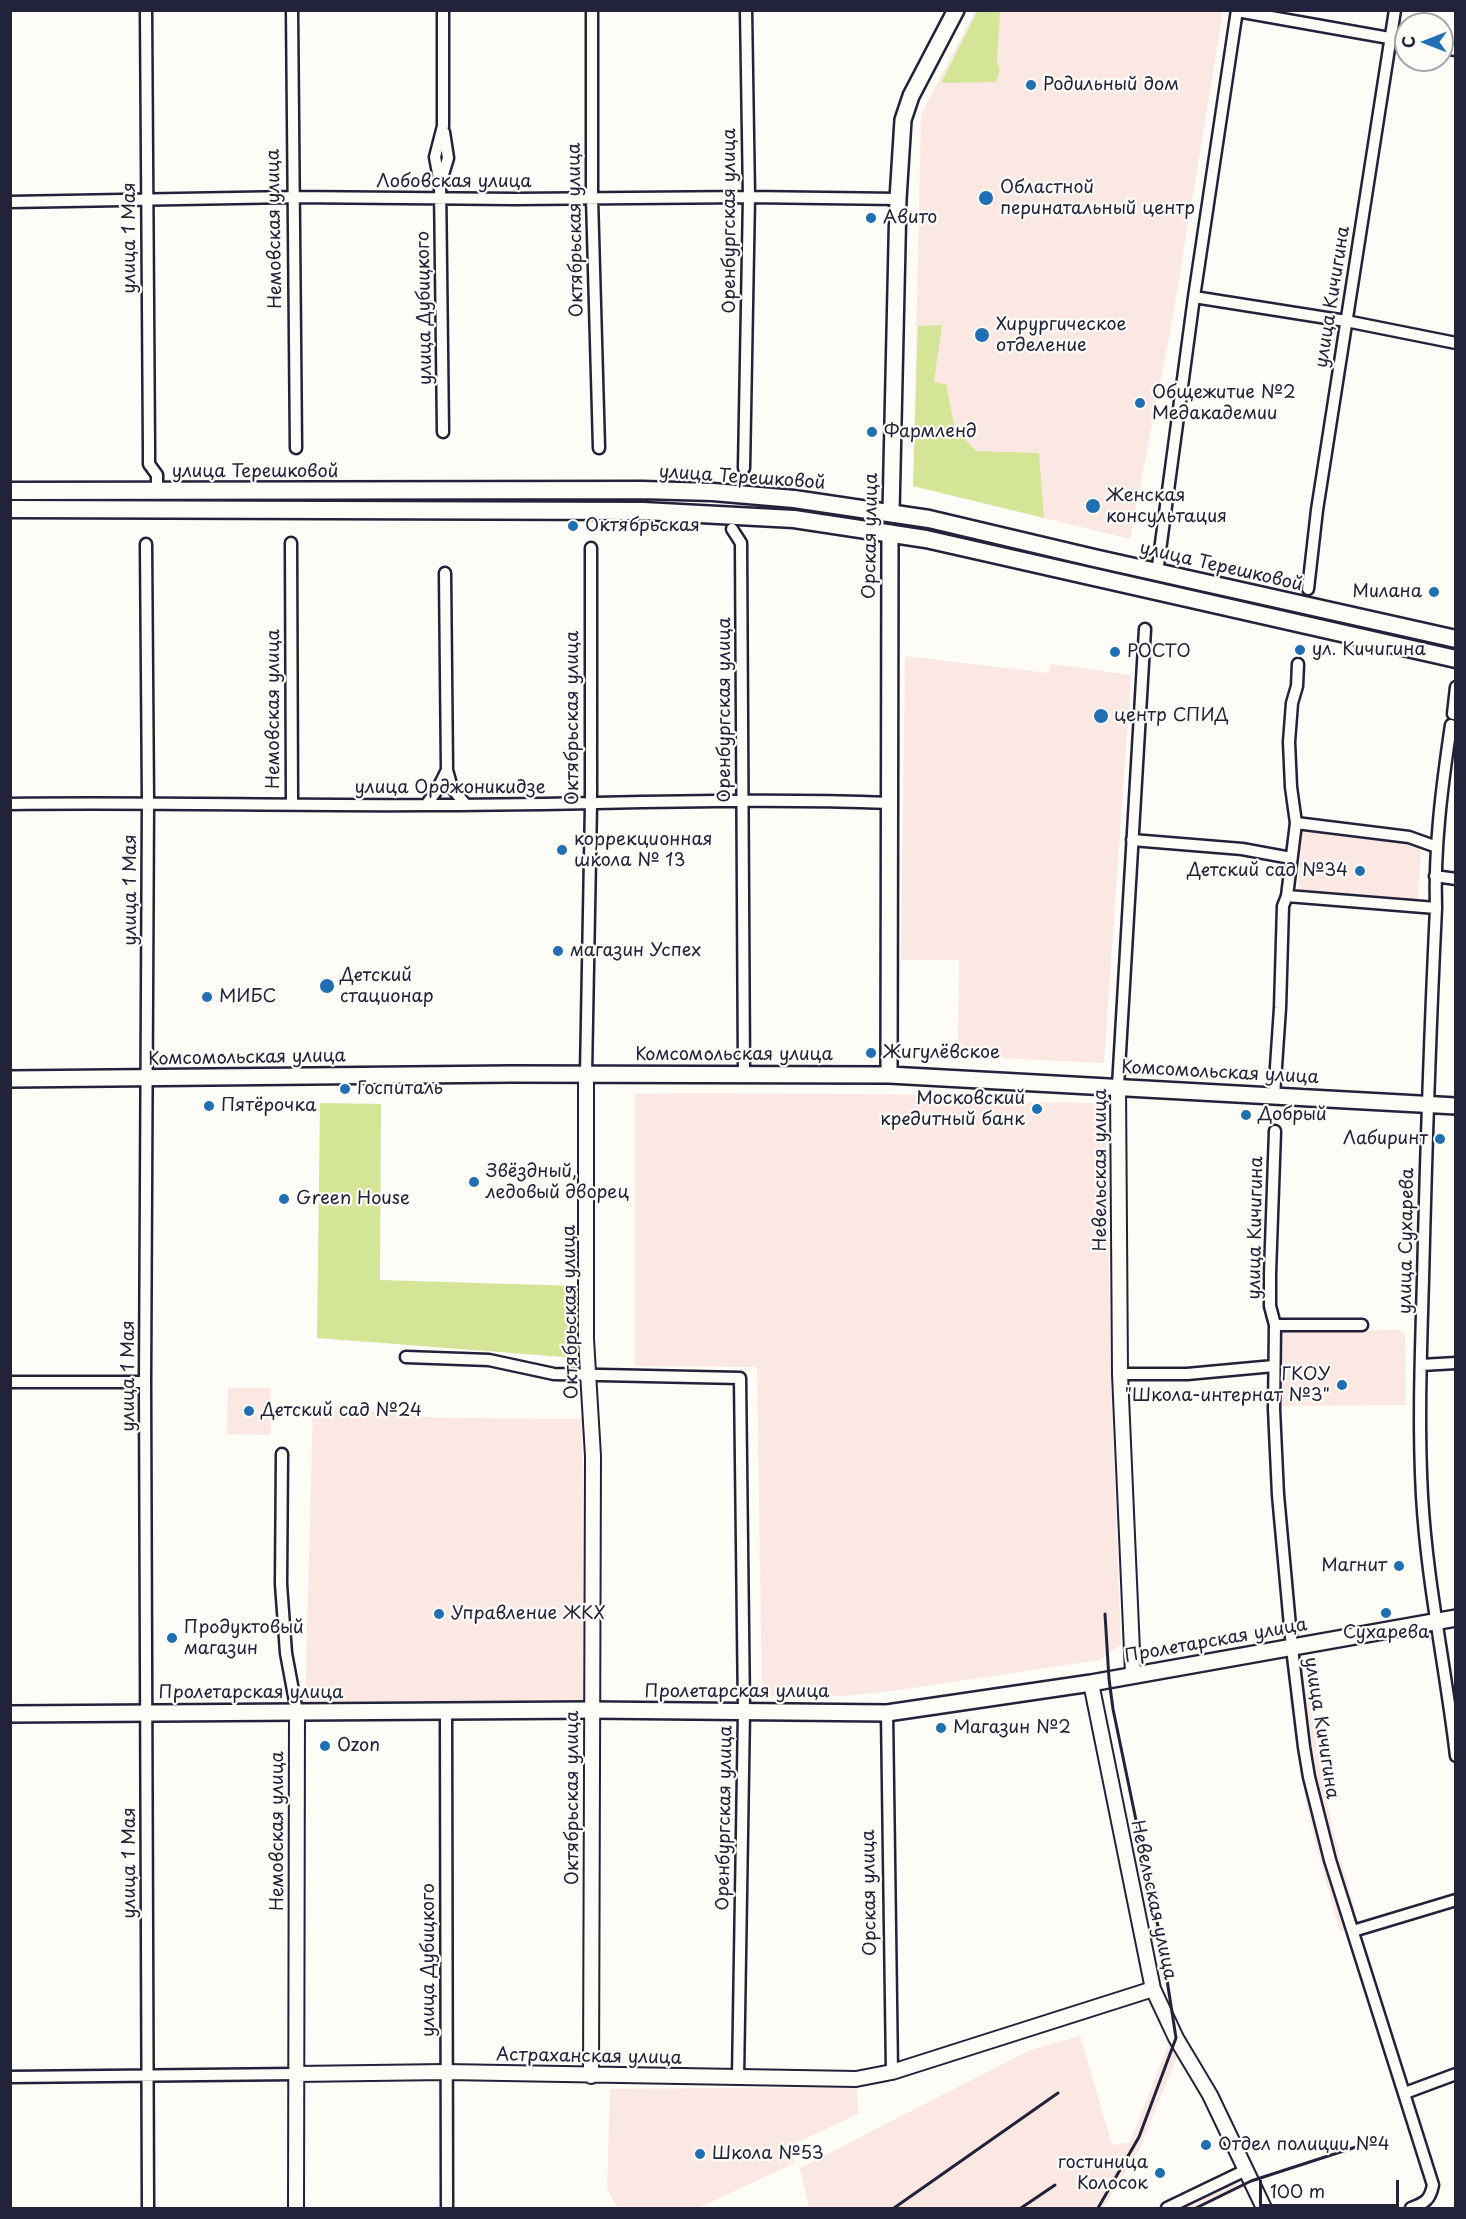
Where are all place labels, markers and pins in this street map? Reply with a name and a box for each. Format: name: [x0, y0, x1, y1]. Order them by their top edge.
place label: Родильный дом: [1043, 74, 1179, 96]
marker: Родильный дом: [1024, 78, 1038, 92]
place label: Областной перинатальный центр: [1000, 177, 1195, 219]
marker: Областной перинатальный центр: [977, 189, 995, 207]
place label: Авито: [883, 207, 937, 229]
marker: Авито: [864, 211, 878, 225]
place label: Хирургическое отделение: [996, 314, 1127, 356]
marker: Хирургическое отделение: [973, 326, 991, 344]
place label: Общежитие №2 Медакадемии: [1152, 382, 1296, 424]
marker: Общежитие №2 Медакадемии: [1133, 396, 1147, 410]
place label: Фармленд: [884, 421, 977, 443]
marker: Фармленд: [865, 425, 879, 439]
place label: Женская консультация: [1106, 485, 1227, 528]
marker: Женская консультация: [1084, 497, 1102, 515]
place label: Октябрьская: [585, 515, 700, 537]
marker: Октябрьская: [566, 519, 580, 533]
place label: Милана: [1352, 581, 1422, 603]
marker: Милана: [1427, 585, 1441, 599]
place label: ул. Кичигина: [1312, 639, 1426, 661]
place label: РОСТО: [1127, 641, 1191, 663]
marker: ул. Кичигина: [1293, 643, 1307, 657]
marker: РОСТО: [1108, 645, 1122, 659]
place label: центр СПИД: [1114, 705, 1229, 727]
marker: центр СПИД: [1092, 707, 1110, 725]
place label: коррекционная школа № 13: [574, 829, 712, 872]
marker: коррекционная школа № 13: [555, 843, 569, 857]
place label: Детский сад №34: [1187, 860, 1348, 882]
marker: Детский сад №34: [1353, 864, 1367, 878]
place label: магазин Успех: [570, 940, 701, 962]
marker: магазин Успех: [551, 944, 565, 958]
place label: Детский стационар: [340, 965, 434, 1008]
marker: Детский стационар: [318, 977, 336, 995]
place label: МИБС: [219, 986, 276, 1008]
marker: МИБС: [200, 990, 214, 1004]
place label: Жигулёвское: [883, 1042, 1000, 1064]
marker: Жигулёвское: [864, 1046, 878, 1060]
place label: Госпиталь: [357, 1078, 443, 1100]
marker: Госпиталь: [338, 1082, 352, 1096]
place label: Московский кредитный банк: [880, 1088, 1025, 1130]
place label: Пятёрочка: [221, 1095, 316, 1117]
marker: Пятёрочка: [202, 1099, 216, 1113]
marker: Московский кредитный банк: [1030, 1102, 1044, 1116]
place label: Добрый: [1258, 1104, 1327, 1126]
marker: Добрый: [1239, 1108, 1253, 1122]
place label: Лабиринт: [1343, 1128, 1428, 1150]
marker: Лабиринт: [1433, 1132, 1447, 1146]
place label: Звёздный, ледовый дворец: [486, 1161, 629, 1204]
marker: Звёздный, ледовый дворец: [467, 1175, 481, 1189]
place label: Green House: [296, 1188, 410, 1210]
marker: Green House: [277, 1192, 291, 1206]
place label: ГКОУ "Школа-интернат №3": [1125, 1364, 1330, 1406]
marker: ГКОУ "Школа-интернат №3": [1335, 1378, 1349, 1392]
place label: Детский сад №24: [261, 1400, 422, 1422]
marker: Детский сад №24: [242, 1404, 256, 1418]
place label: Магнит: [1321, 1555, 1387, 1577]
marker: Магнит: [1392, 1559, 1406, 1573]
place label: Управление ЖКХ: [451, 1603, 605, 1625]
marker: Сухарева: [1379, 1606, 1393, 1620]
marker: Управление ЖКХ: [432, 1607, 446, 1621]
place label: Продуктовый магазин: [184, 1617, 304, 1660]
place label: Сухарева: [1343, 1622, 1429, 1644]
marker: Продуктовый магазин: [165, 1631, 179, 1645]
place label: Магазин №2: [953, 1717, 1071, 1739]
marker: Магазин №2: [934, 1721, 948, 1735]
place label: Ozon: [337, 1735, 380, 1757]
marker: Ozon: [318, 1739, 332, 1753]
place label: Отдел полиции №4: [1218, 2134, 1390, 2156]
marker: Отдел полиции №4: [1199, 2138, 1213, 2152]
place label: Школа №53: [712, 2143, 824, 2165]
marker: Школа №53: [693, 2147, 707, 2161]
place label: гостиница Колосок: [1058, 2152, 1148, 2194]
marker: гостиница Колосок: [1153, 2166, 1167, 2180]

